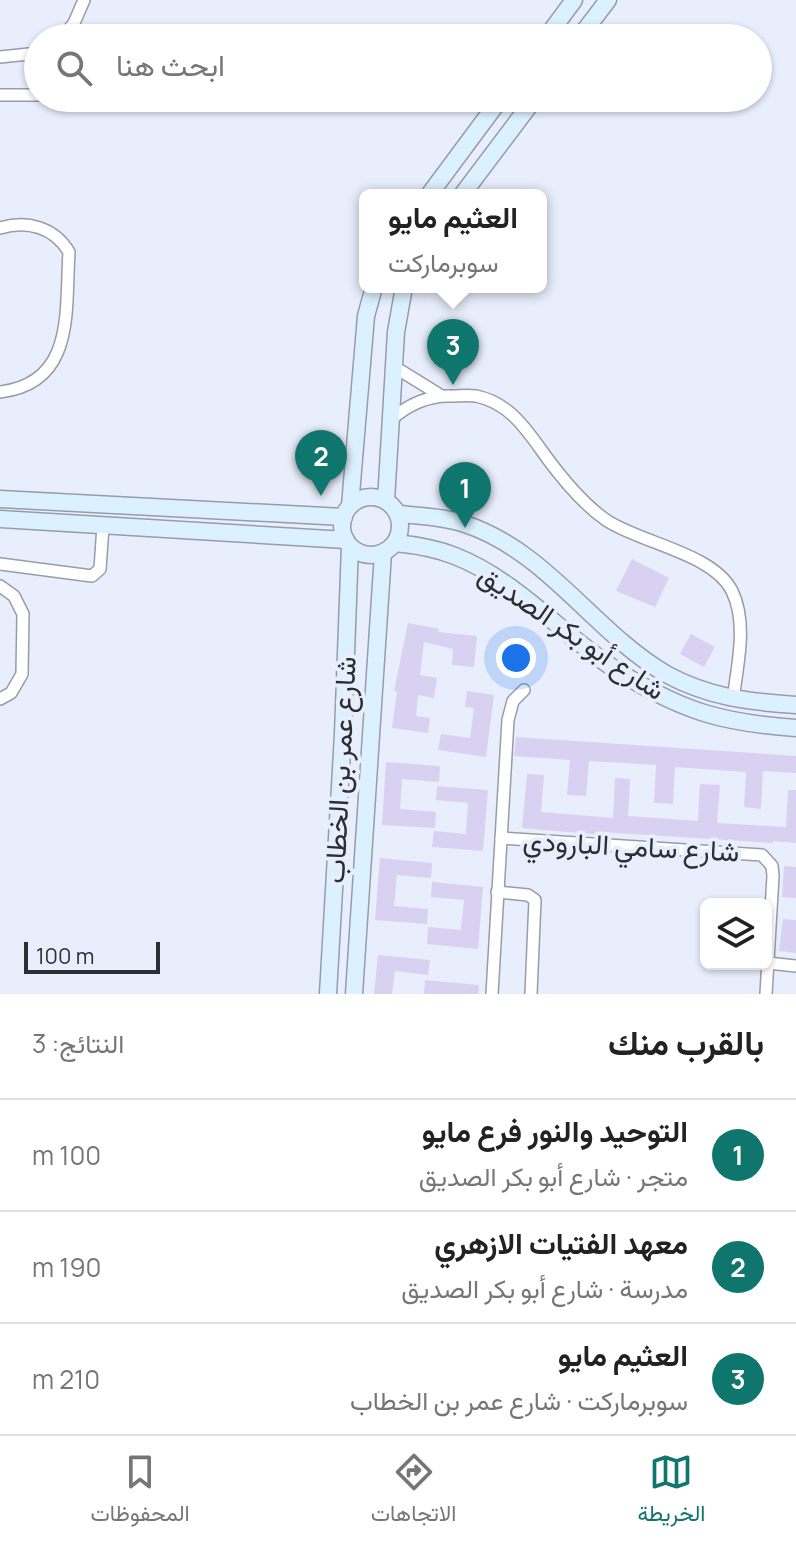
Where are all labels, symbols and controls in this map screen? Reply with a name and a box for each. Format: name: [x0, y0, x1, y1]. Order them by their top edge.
search box: [24, 24, 772, 112]
text: ابحث هنا: [116, 44, 225, 85]
icon: search: [52, 46, 96, 90]
popup: [359, 189, 547, 293]
text: العثيم مايو: [388, 196, 518, 237]
text: سوبرماركت: [388, 244, 498, 280]
pin: 3: [427, 319, 479, 385]
pin: 2: [295, 430, 347, 496]
pin: 1: [439, 462, 491, 528]
street label: شارع أبو بكر الصديق: [471, 555, 673, 709]
your location: [496, 638, 536, 678]
street label: شارع عمر بن الخطاب: [314, 655, 365, 885]
street label: شارع سامي البارودي: [521, 820, 740, 875]
map controls: [700, 898, 772, 970]
button: layers: [700, 898, 772, 970]
scale bar: [24, 938, 160, 974]
text: 100 m: [36, 941, 94, 971]
text: بالقرب منك: [608, 1019, 764, 1065]
text: النتائج: 3: [32, 1025, 124, 1061]
text: التوحيد والنور فرع مايو: [422, 1110, 688, 1151]
text: 100 m: [32, 1137, 101, 1173]
text: 1: [732, 1137, 744, 1173]
text: متجر · شارع أبو بكر الصديق: [419, 1158, 688, 1194]
text: معهد الفتيات الازهري: [434, 1222, 688, 1263]
text: 190 m: [32, 1249, 101, 1285]
text: 2: [730, 1249, 746, 1285]
text: مدرسة · شارع أبو بكر الصديق: [401, 1270, 688, 1306]
text: العثيم مايو: [558, 1334, 688, 1375]
text: 210 m: [32, 1361, 100, 1397]
text: 3: [730, 1361, 746, 1397]
text: سوبرماركت · شارع عمر بن الخطاب: [350, 1382, 688, 1418]
tab: المحفوظات: [91, 1450, 190, 1533]
tab: الاتجاهات: [371, 1450, 456, 1533]
tab: الخريطة: [637, 1450, 705, 1533]

